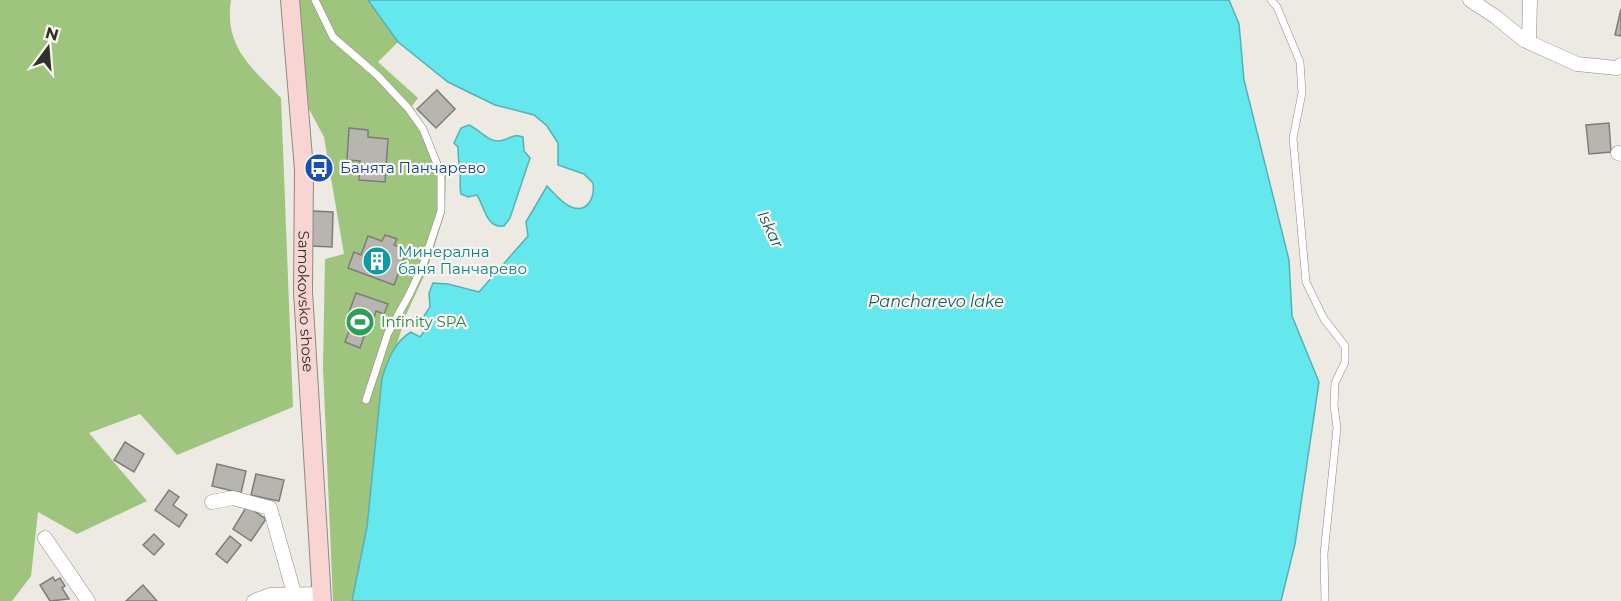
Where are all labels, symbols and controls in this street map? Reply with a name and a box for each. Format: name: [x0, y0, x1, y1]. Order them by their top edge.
north arrow: [18, 18, 78, 78]
text: N: [43, 23, 61, 45]
bus stop icon: Банята Панчарево: [303, 152, 335, 184]
place label: Банята Панчарево: [340, 158, 486, 177]
water label: Iskar: [753, 207, 788, 251]
street label: Samokovsko shose: [294, 230, 318, 373]
place label: Минерална баня Панчарево: [398, 242, 527, 278]
building icon: Минерална баня Панчарево: [361, 245, 393, 277]
water label: Pancharevo lake: [868, 292, 1004, 311]
sports icon: Infinity SPA: [344, 306, 376, 338]
place label: Infinity SPA: [381, 312, 467, 331]

